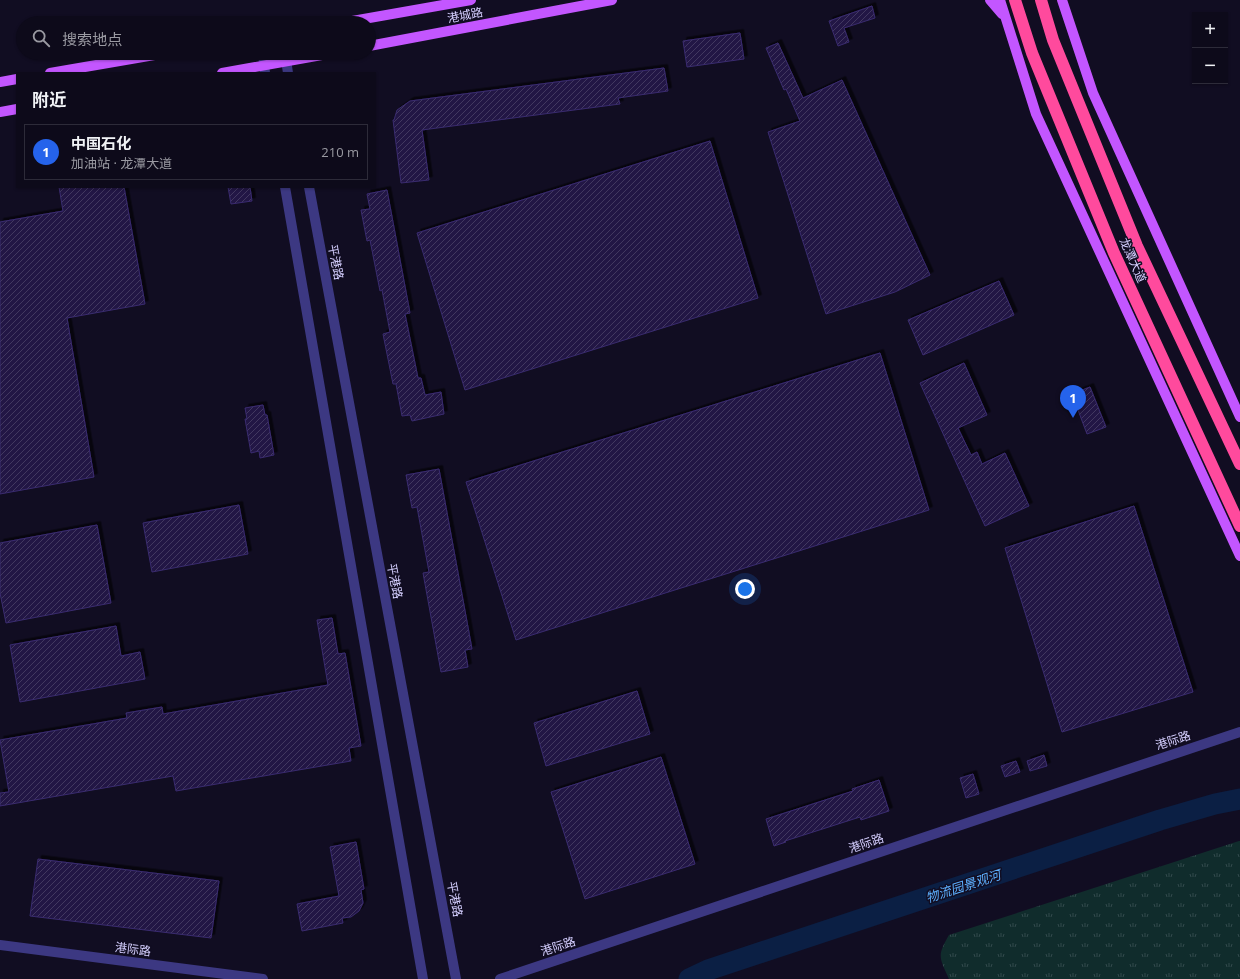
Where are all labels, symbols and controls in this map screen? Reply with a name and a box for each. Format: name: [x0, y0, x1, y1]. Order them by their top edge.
street label: 港城路: [446, 3, 484, 27]
map controls: [1192, 12, 1228, 84]
button: +: [1192, 12, 1228, 48]
search box: [16, 16, 376, 60]
icon: search: [30, 27, 52, 49]
text: 搜索地点: [62, 29, 122, 49]
button: −: [1192, 48, 1228, 84]
text: 附近: [32, 88, 66, 111]
text: 中国石化: [71, 133, 131, 153]
text: 1: [42, 143, 50, 161]
text: 210 m: [321, 143, 359, 161]
text: 加油站 · 龙潭大道: [71, 154, 172, 172]
street label: 龙潭大道: [1115, 235, 1151, 285]
street label: 平港路: [324, 243, 348, 281]
pin: 1: [1060, 385, 1086, 418]
street label: 平港路: [383, 562, 407, 600]
your location: [735, 579, 755, 599]
street label: 港际路: [1153, 726, 1193, 754]
street label: 港际路: [846, 829, 886, 857]
water label: 物流园景观河: [923, 864, 1006, 907]
street label: 平港路: [443, 880, 467, 918]
street label: 港际路: [538, 932, 578, 960]
street label: 港际路: [114, 938, 152, 960]

